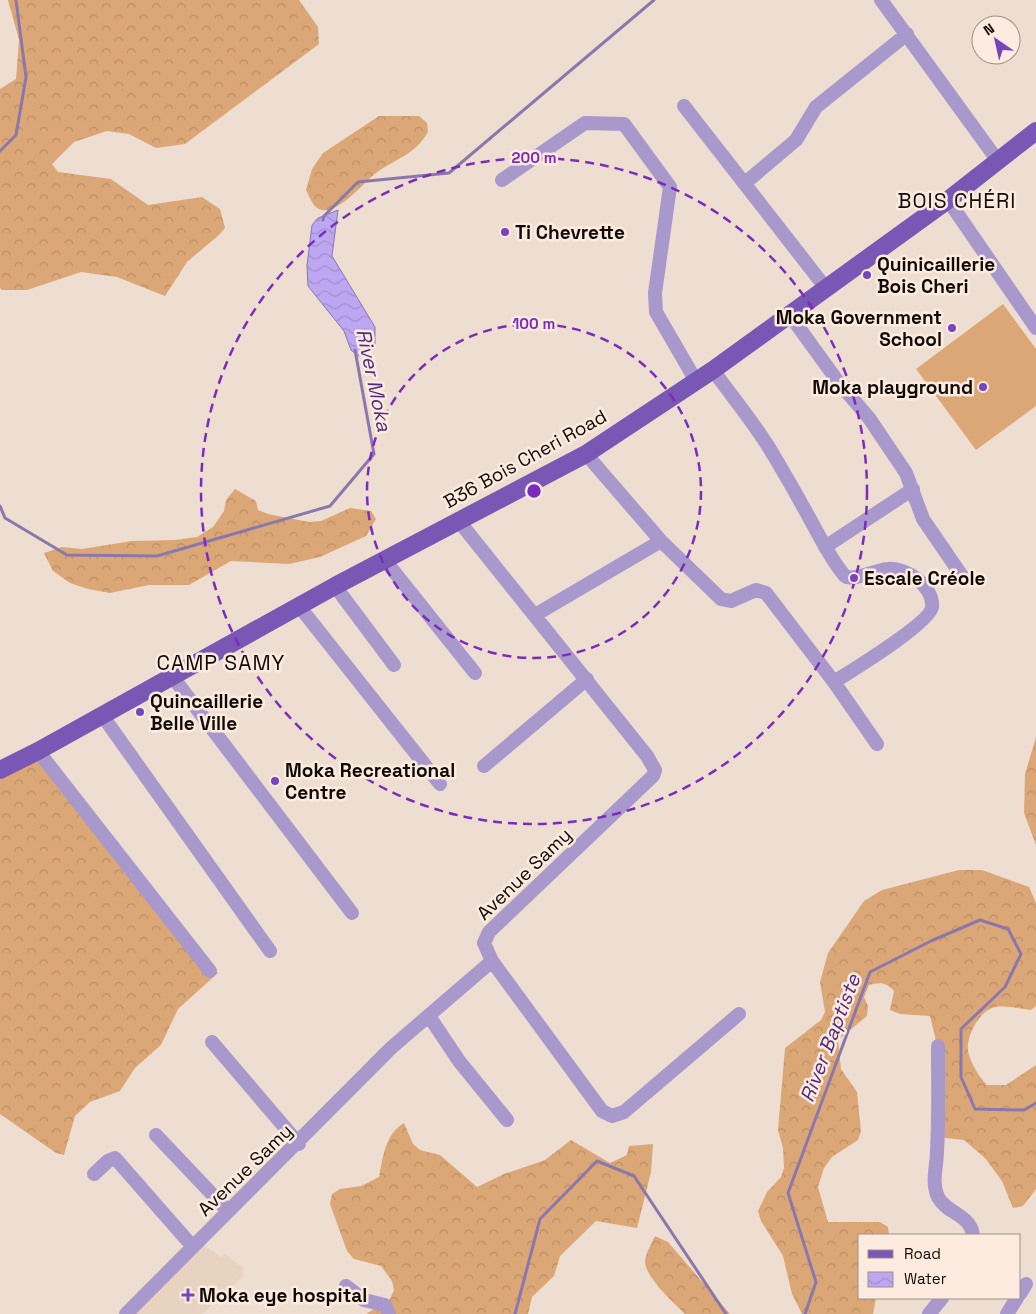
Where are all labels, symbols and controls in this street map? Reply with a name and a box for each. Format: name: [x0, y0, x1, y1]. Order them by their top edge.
north arrow: [971, 15, 1021, 65]
text: N: [980, 19, 998, 39]
text: 200 m: [512, 148, 556, 167]
district label: BOIS CHÉRI: [898, 187, 1016, 214]
place label: Ti Chevrette: [515, 220, 625, 245]
marker: Ti Chevrette: [499, 226, 511, 238]
place label: Quinicaillerie Bois Cheri: [877, 252, 995, 299]
marker: Quinicaillerie Bois Cheri: [861, 269, 873, 281]
place label: Moka Government School: [776, 305, 942, 352]
text: 100 m: [513, 314, 555, 333]
marker: Moka Government School: [946, 322, 958, 334]
water label: River Moka: [350, 326, 398, 434]
place label: Moka playground: [812, 375, 973, 400]
marker: Moka playground: [977, 381, 989, 393]
street label: B36 Bois Cheri Road: [439, 404, 611, 514]
centre of rings: [525, 482, 543, 500]
place label: Escale Créole: [864, 566, 986, 591]
marker: Escale Créole: [848, 572, 860, 584]
district label: CAMP SAMY: [157, 649, 285, 676]
place label: Quincaillerie Belle Ville: [150, 689, 263, 736]
marker: Quincaillerie Belle Ville: [134, 706, 146, 718]
place label: Moka Recreational Centre: [285, 758, 455, 805]
marker: Moka Recreational Centre: [269, 775, 281, 787]
street label: Avenue Samy: [471, 823, 577, 925]
water label: River Baptiste: [794, 969, 867, 1106]
street label: Avenue Samy: [192, 1119, 298, 1221]
legend: [858, 1234, 1021, 1299]
text: Road: [904, 1244, 941, 1263]
text: Water: [904, 1269, 947, 1288]
place label: Moka eye hospital: [199, 1283, 367, 1308]
marker: Moka eye hospital: [181, 1288, 195, 1302]

